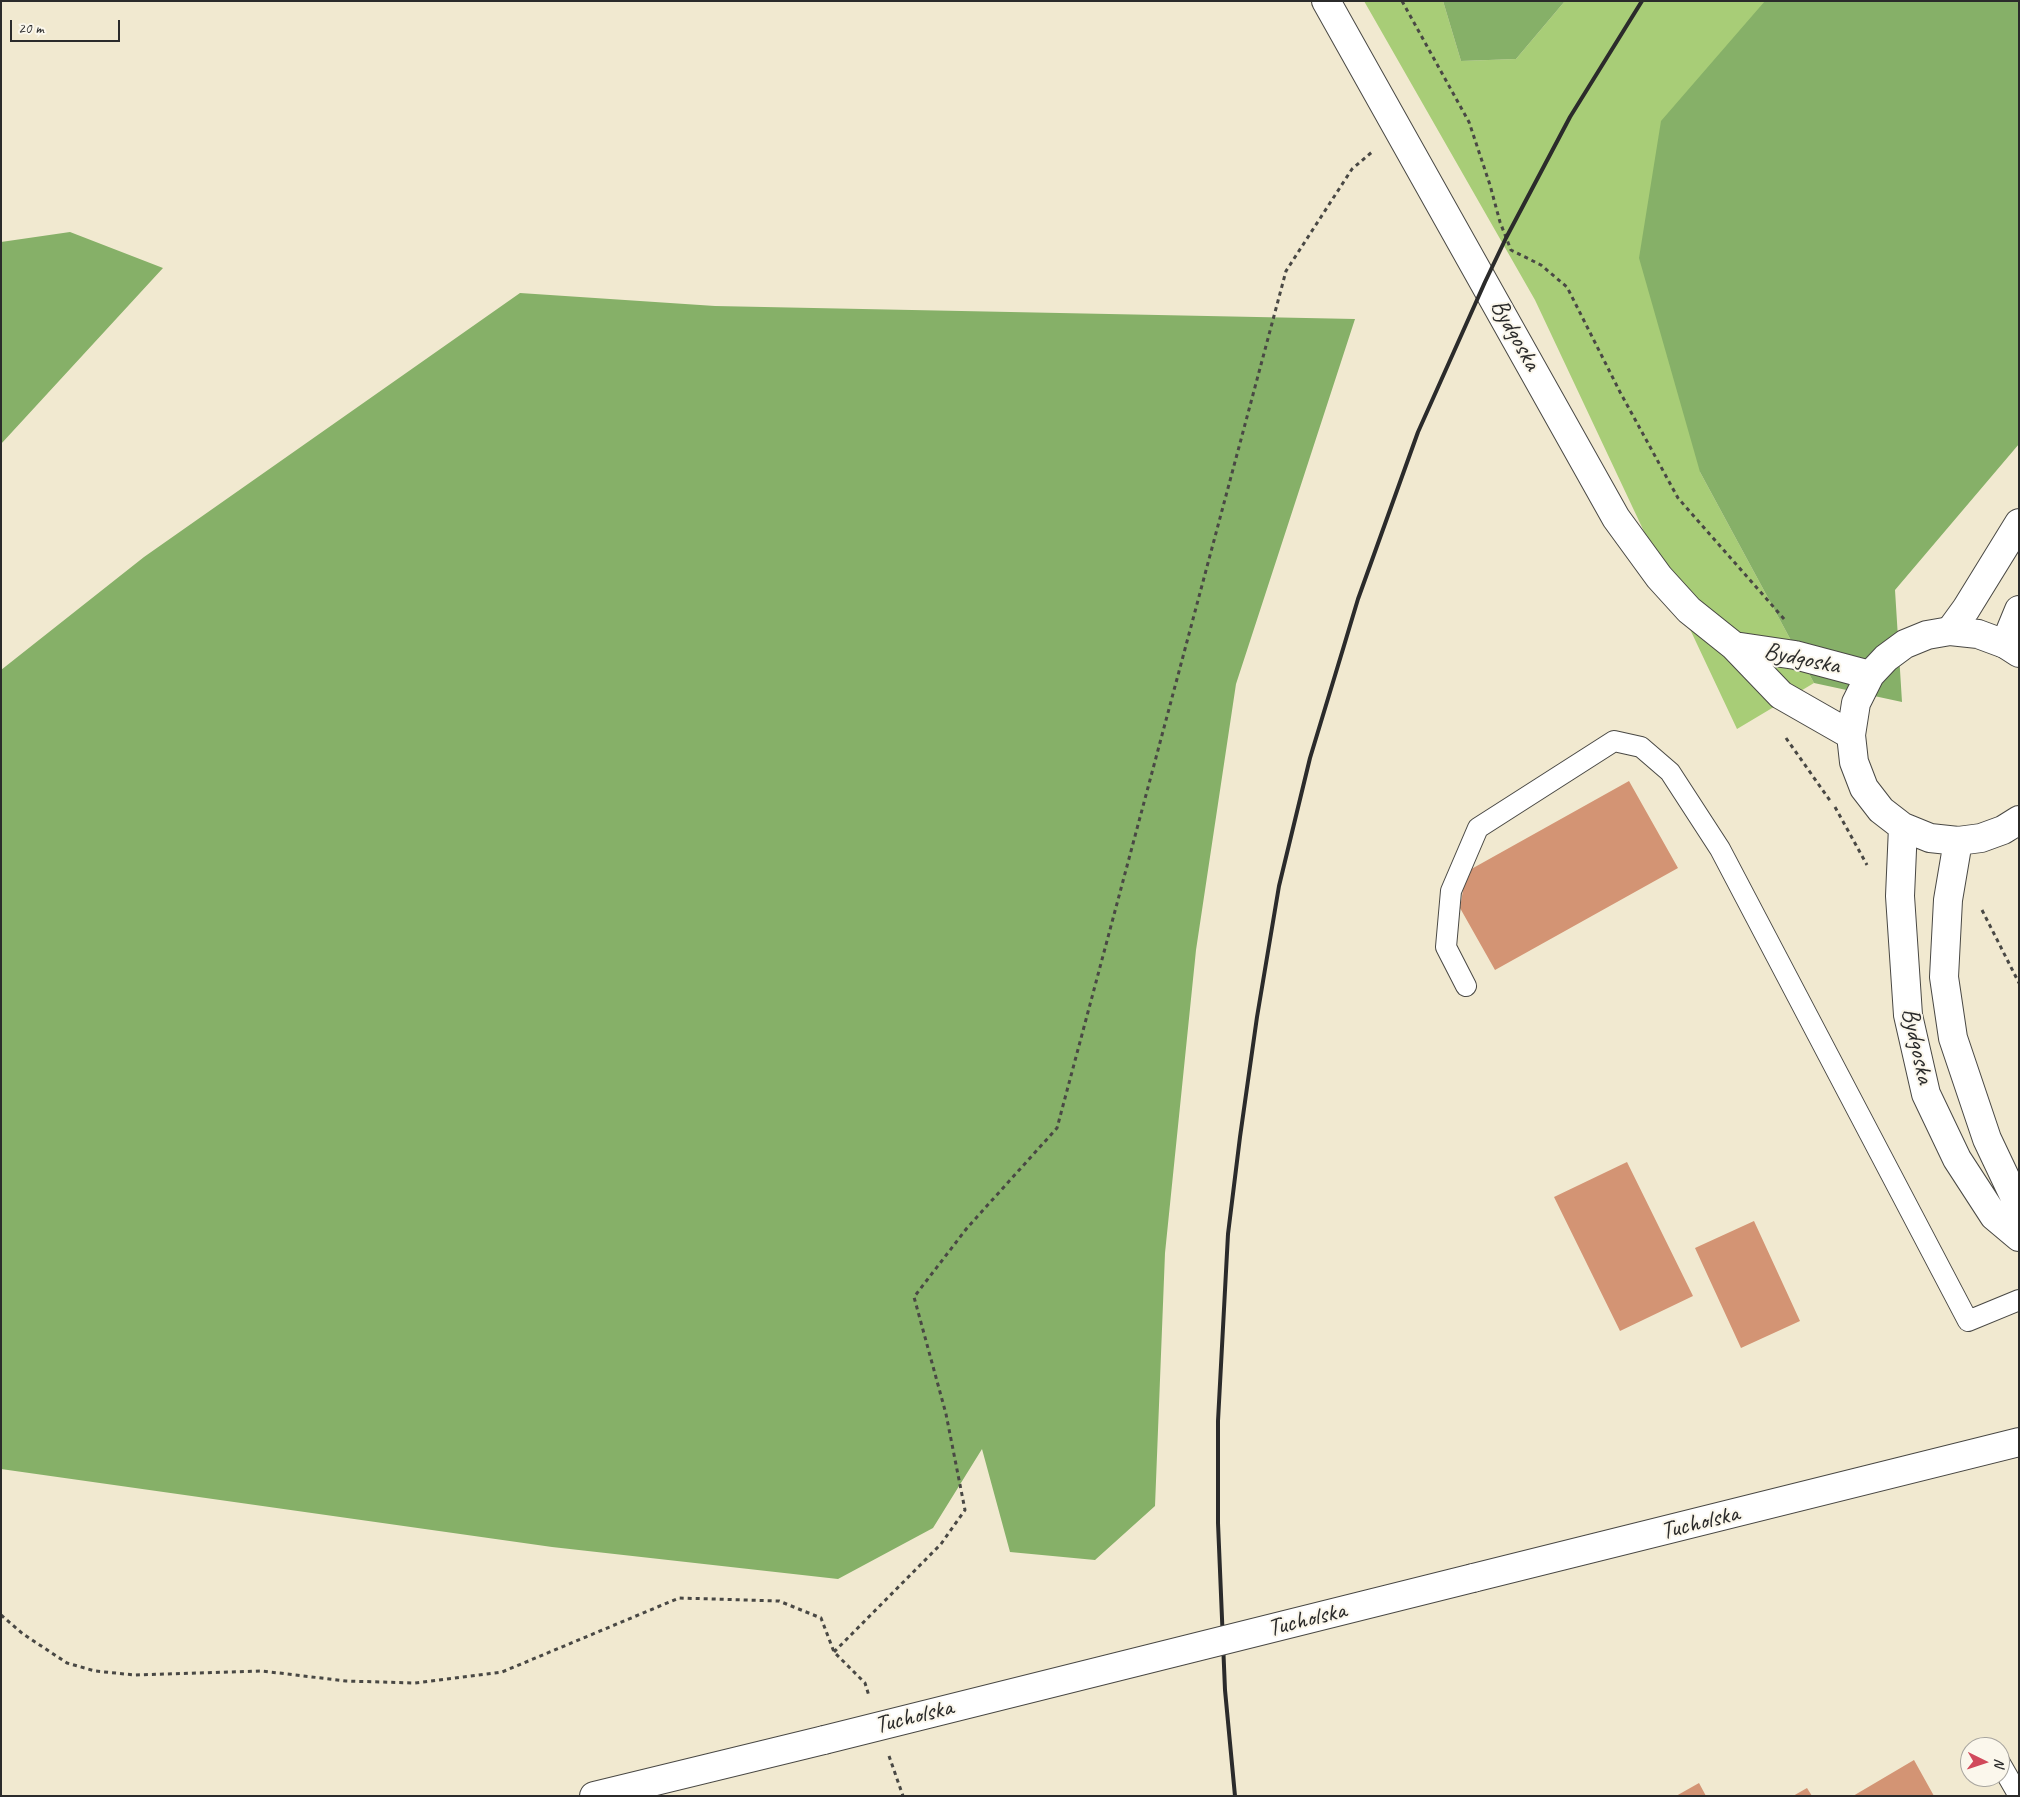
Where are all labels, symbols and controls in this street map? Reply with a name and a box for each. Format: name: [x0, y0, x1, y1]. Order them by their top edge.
scale bar: [12, 10, 122, 42]
text: 20 m: [18, 19, 44, 38]
street label: Bydgoska: [1483, 294, 1547, 376]
street label: Bydgoska: [1761, 636, 1843, 682]
street label: Bydgoska: [1894, 1005, 1940, 1087]
street label: Tucholska: [1658, 1499, 1742, 1547]
street label: Tucholska: [1265, 1596, 1349, 1644]
street label: Tucholska: [872, 1693, 956, 1741]
north arrow: [1960, 1737, 2010, 1787]
text: N: [1991, 1758, 2008, 1768]

